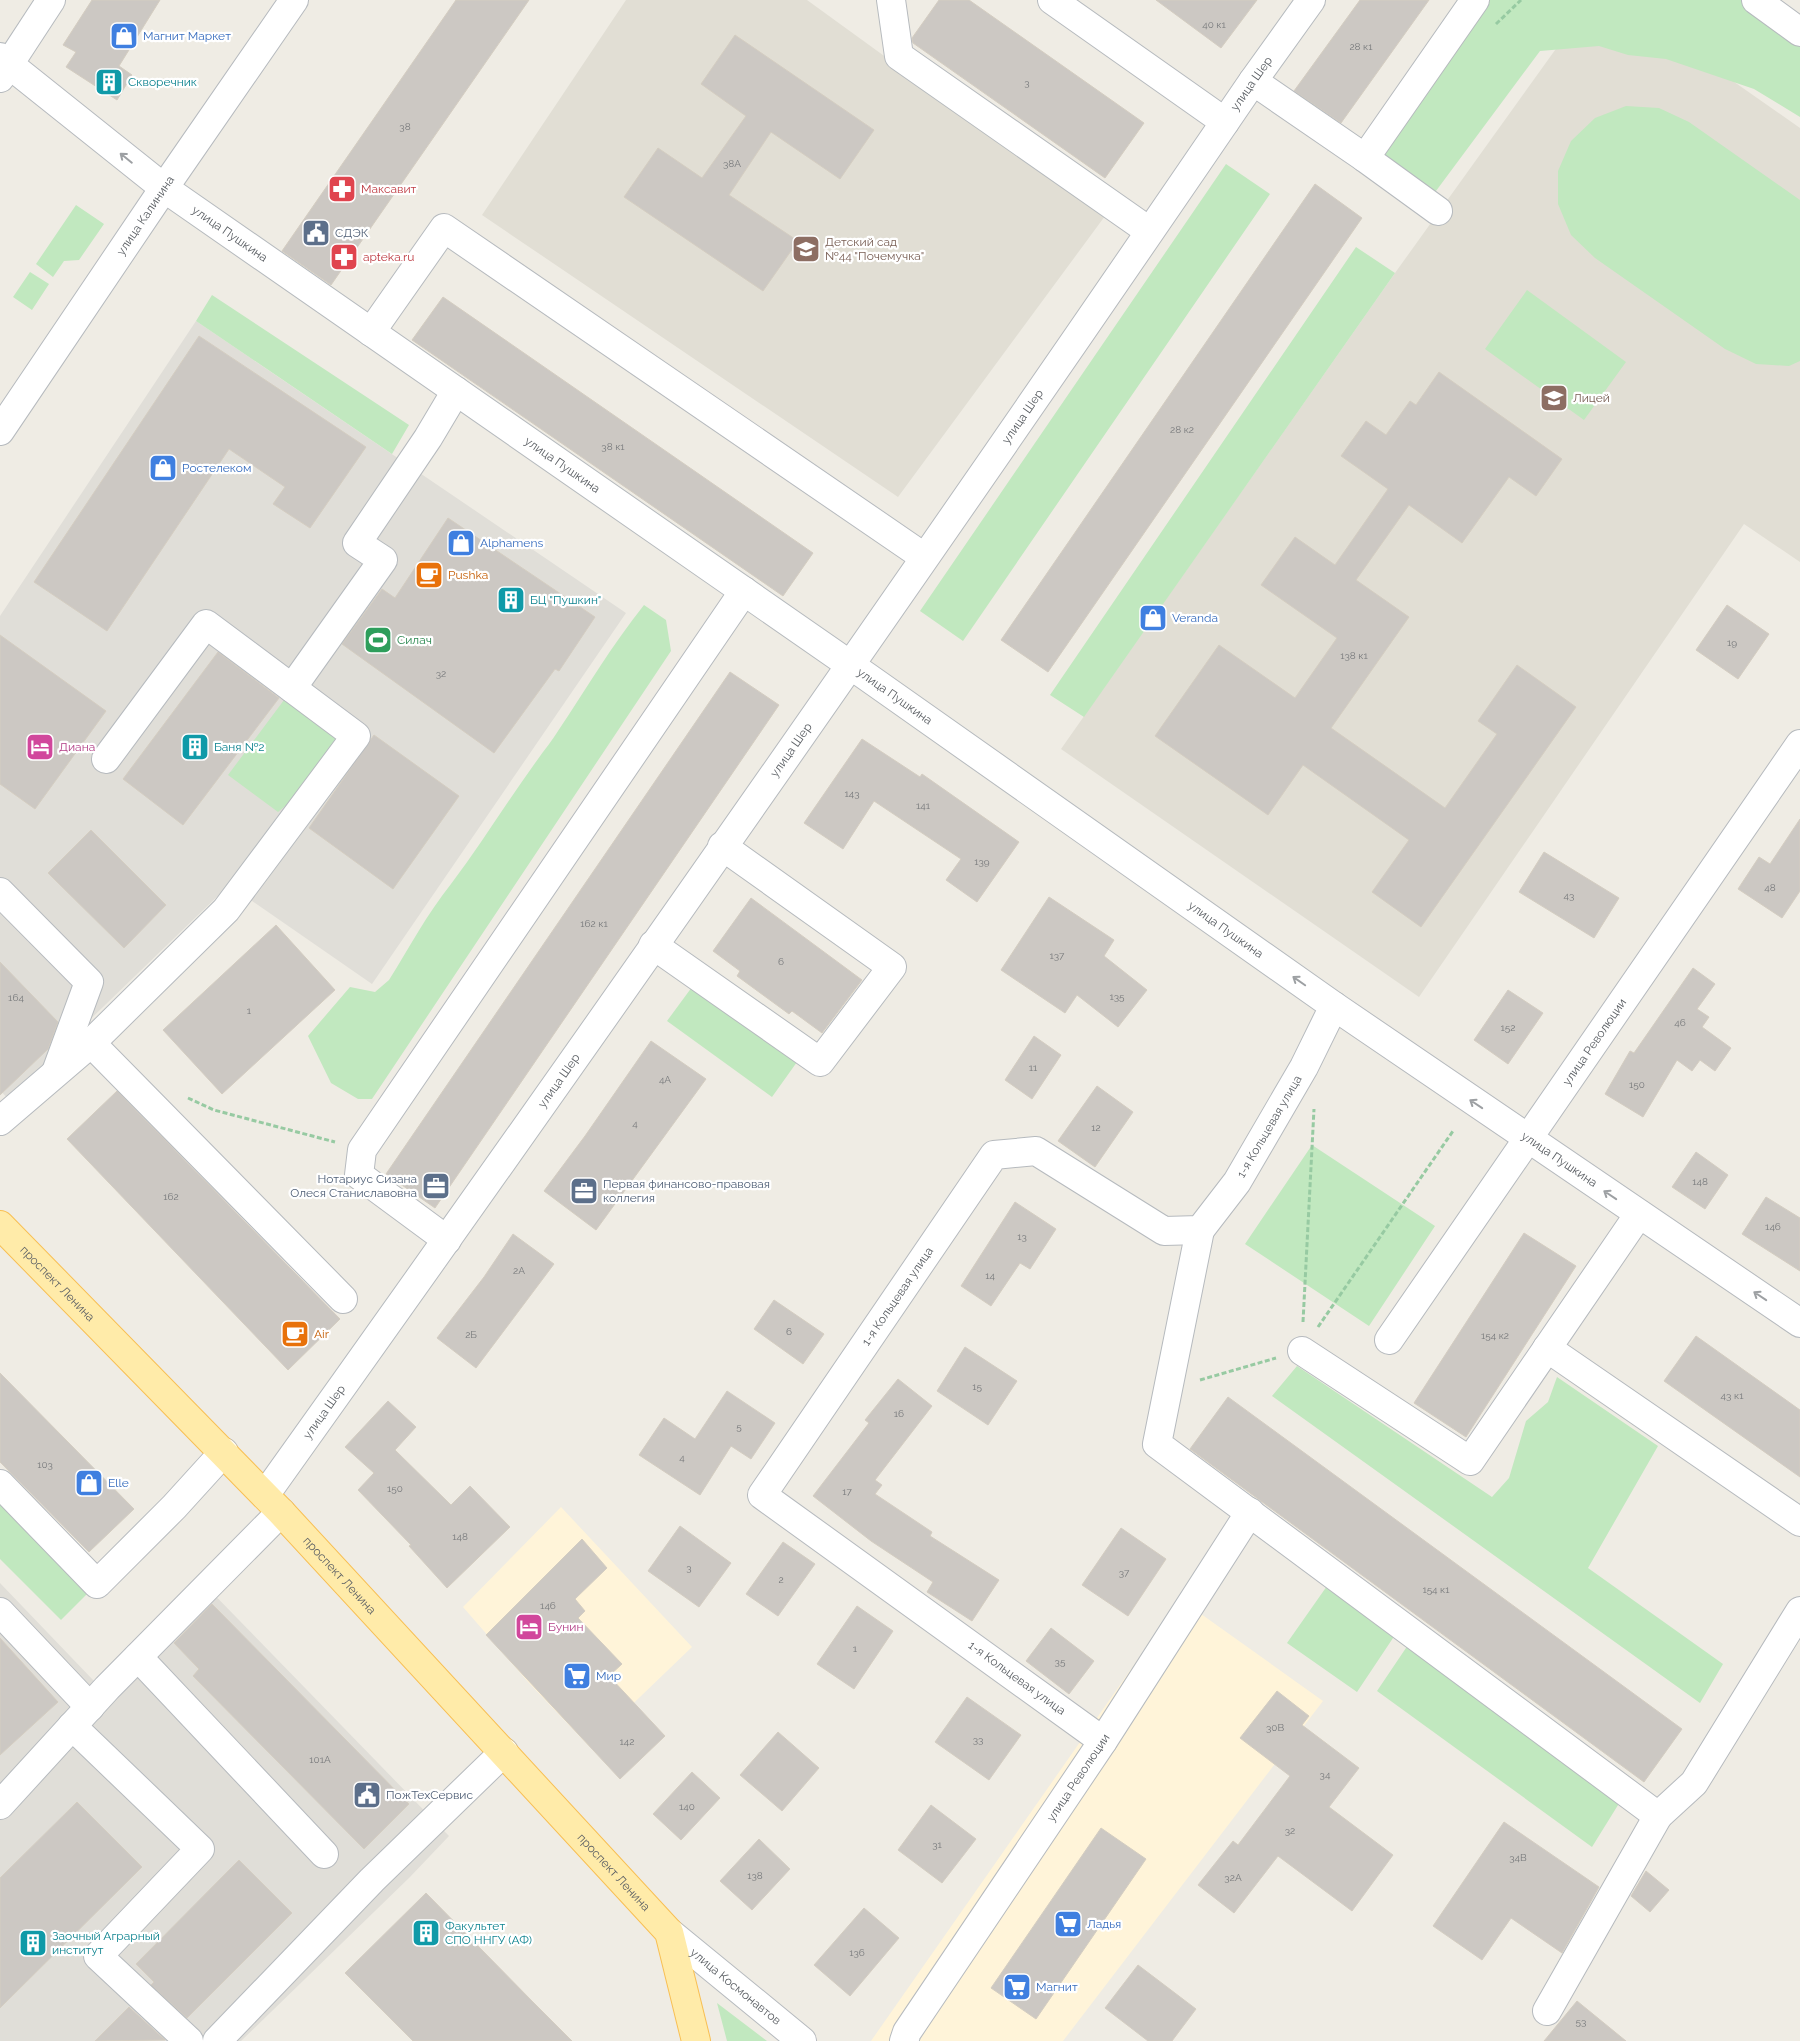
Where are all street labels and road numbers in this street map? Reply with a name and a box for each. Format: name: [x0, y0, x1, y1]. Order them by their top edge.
street label: улица Шер: [1228, 54, 1275, 113]
street label: улица Калинина: [114, 173, 177, 258]
street label: улица Пушкина: [189, 203, 270, 265]
street label: улица Шер: [999, 387, 1046, 446]
street label: улица Пушкина: [522, 434, 603, 496]
street label: улица Пушкина: [854, 665, 935, 728]
street label: улица Шер: [767, 720, 815, 780]
street label: улица Пушкина: [1185, 898, 1266, 961]
street label: улица Революции: [1560, 996, 1629, 1088]
street label: улица Шер: [535, 1051, 583, 1110]
street label: 1-я Кольцевая улица: [1234, 1073, 1305, 1180]
street label: улица Пушкина: [1519, 1129, 1600, 1190]
street label: проспект Ленина: [17, 1243, 97, 1324]
street label: 1-я Кольцевая улица: [859, 1244, 936, 1348]
street label: улица Шер: [300, 1382, 348, 1442]
street label: проспект Ленина: [300, 1534, 379, 1617]
street label: 1-я Кольцевая улица: [966, 1638, 1068, 1718]
street label: улица Революции: [1044, 1731, 1113, 1824]
street label: проспект Ленина: [575, 1831, 653, 1914]
street label: улица Космонавтов: [687, 1945, 784, 2028]

